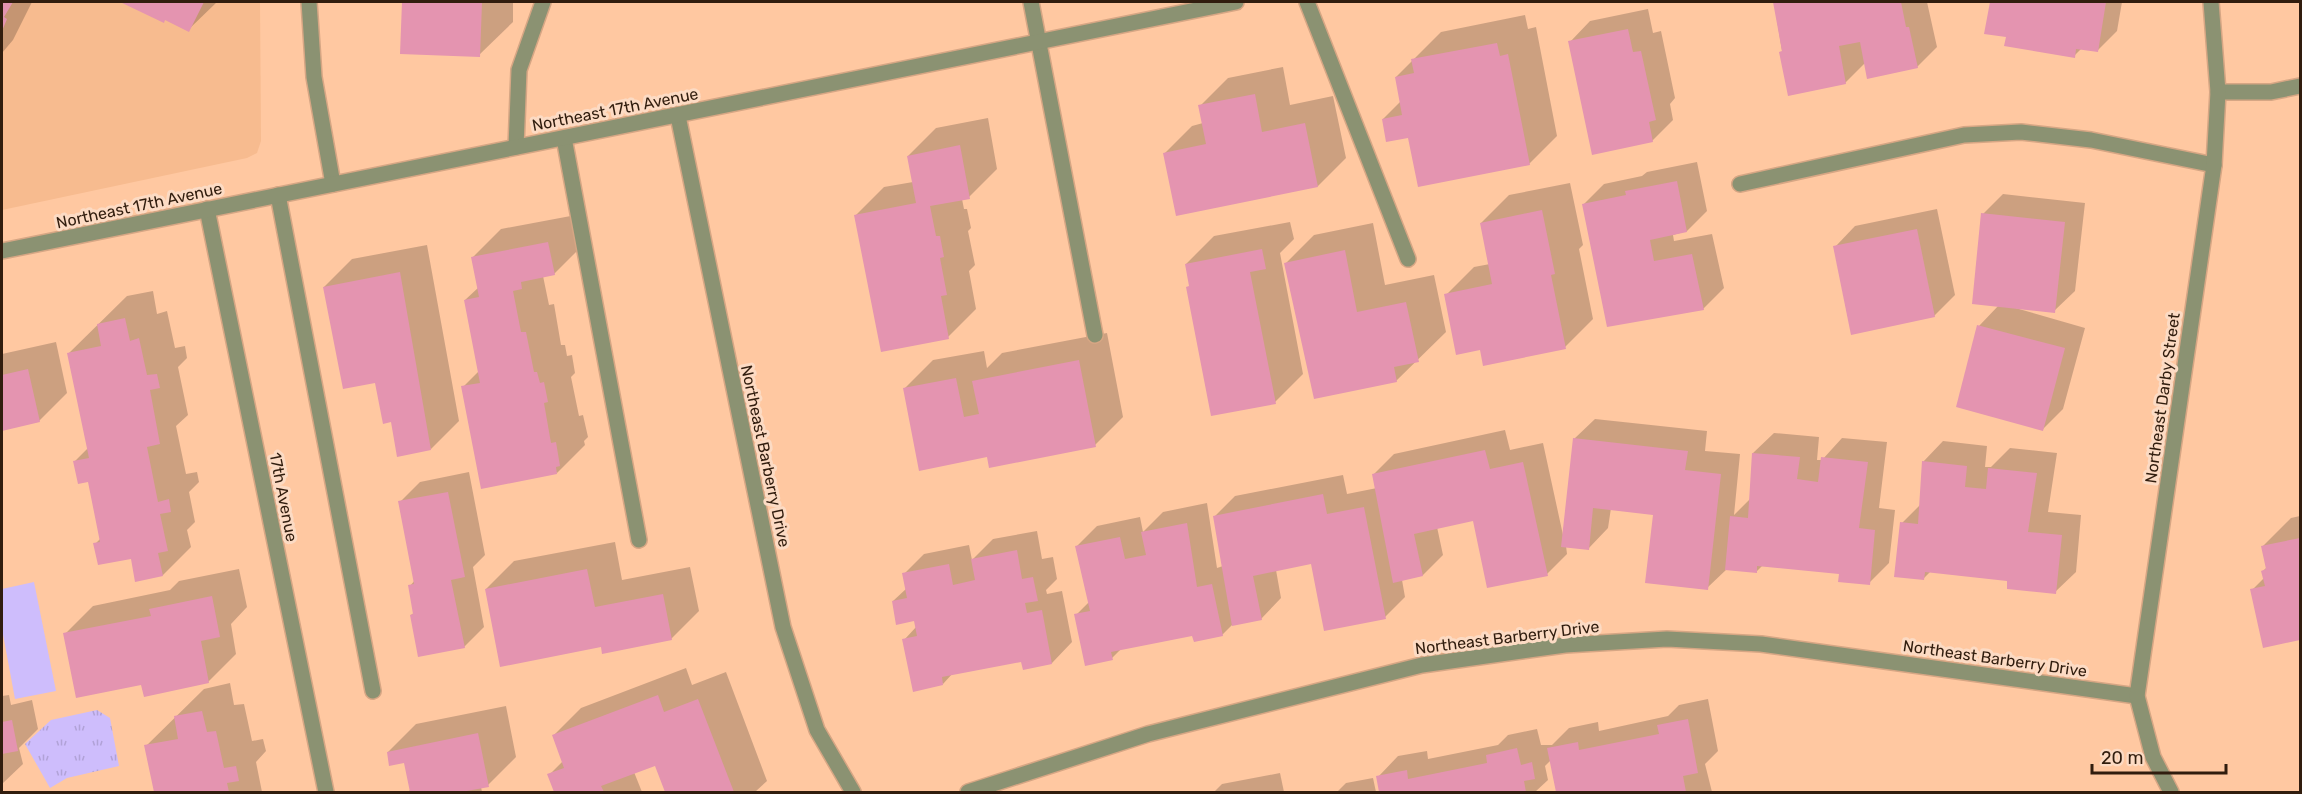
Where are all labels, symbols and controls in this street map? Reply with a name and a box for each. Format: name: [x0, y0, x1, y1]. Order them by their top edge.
street label: Northeast 17th Avenue: [530, 84, 700, 135]
street label: Northeast 17th Avenue: [54, 179, 224, 232]
street label: Northeast Darby Street: [2141, 311, 2184, 485]
street label: Northeast Barberry Drive: [737, 363, 794, 549]
street label: 17th Avenue: [266, 451, 301, 543]
street label: Northeast Barberry Drive: [1414, 617, 1600, 658]
street label: Northeast Barberry Drive: [1902, 636, 2088, 681]
scale bar: [2092, 737, 2226, 775]
text: 20 m: [2101, 747, 2143, 769]

